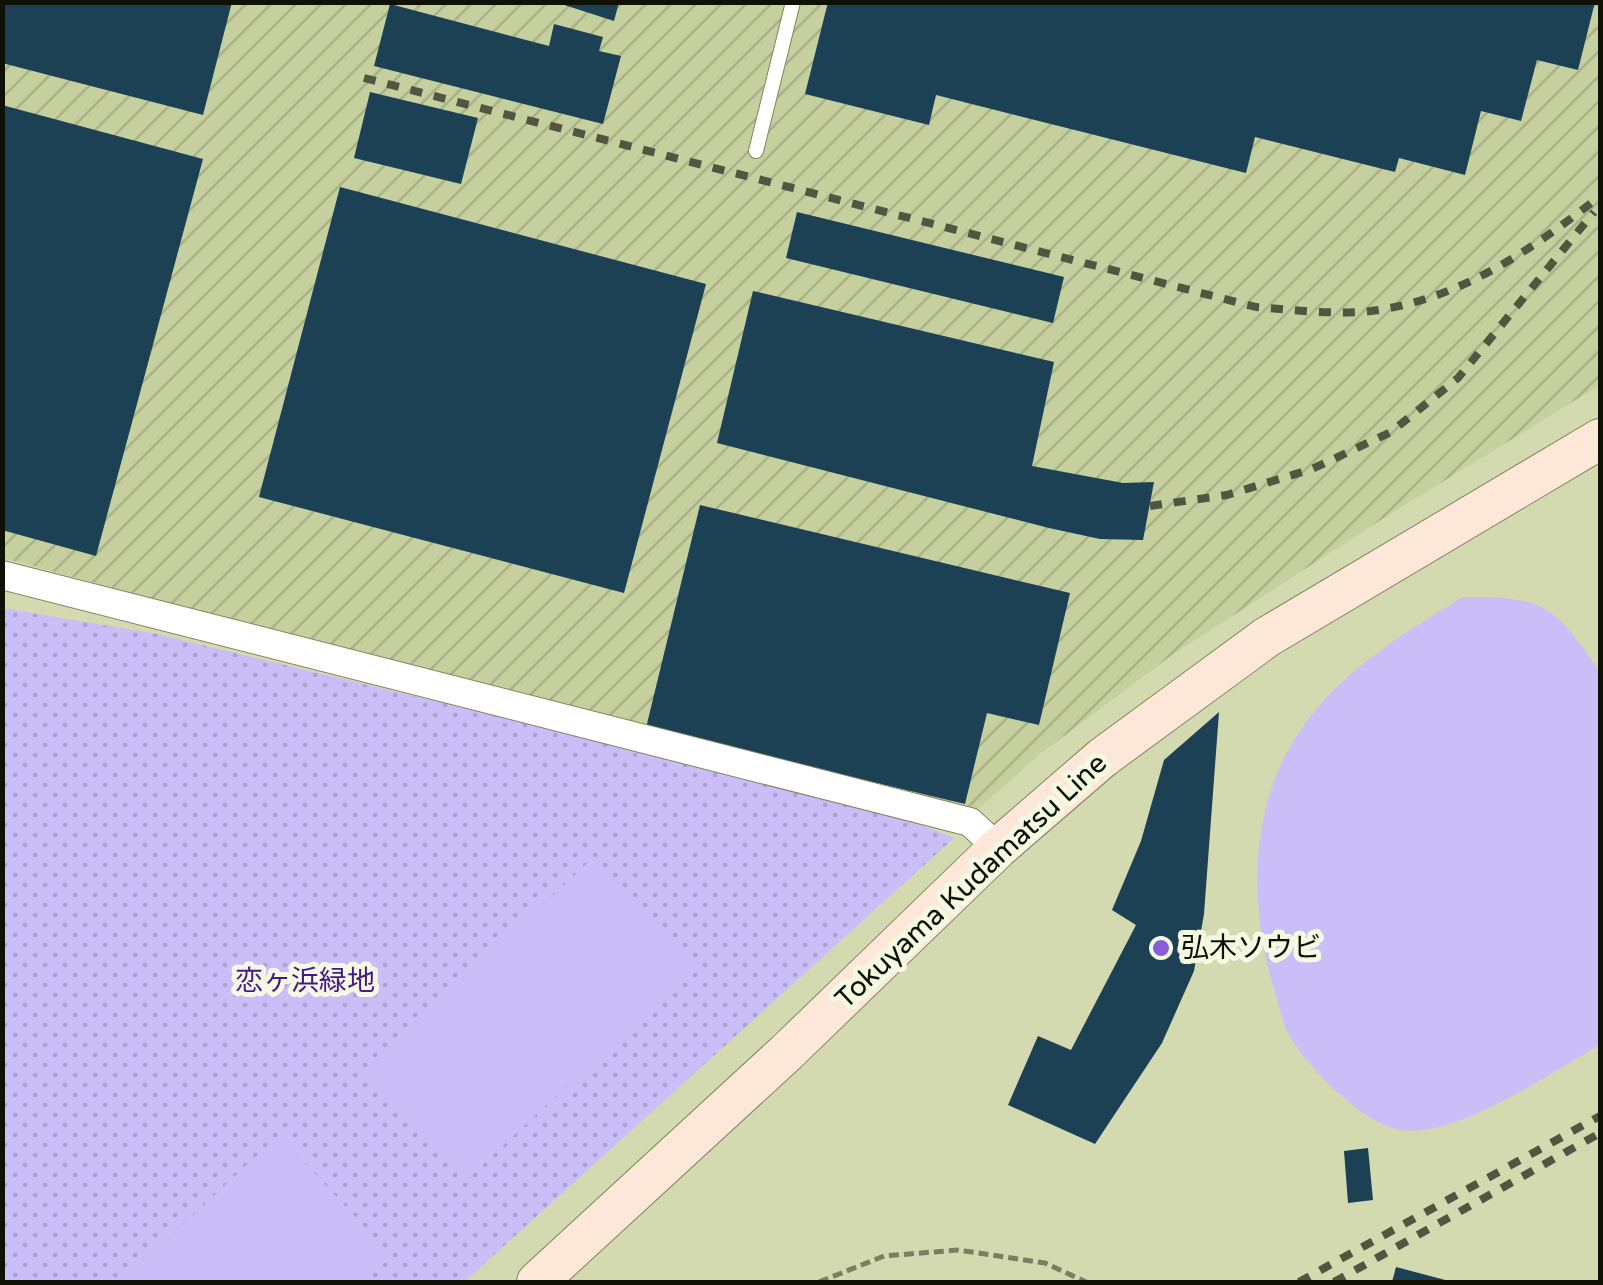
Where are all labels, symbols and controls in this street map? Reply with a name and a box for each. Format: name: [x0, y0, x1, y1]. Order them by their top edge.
street label: Tokuyama Kudamatsu Line: [828, 746, 1114, 1016]
place label: 弘木ソウビ: [1181, 931, 1321, 965]
marker: 弘木ソウビ: [1150, 937, 1172, 959]
park label: 恋ヶ浜緑地: [235, 964, 375, 998]

